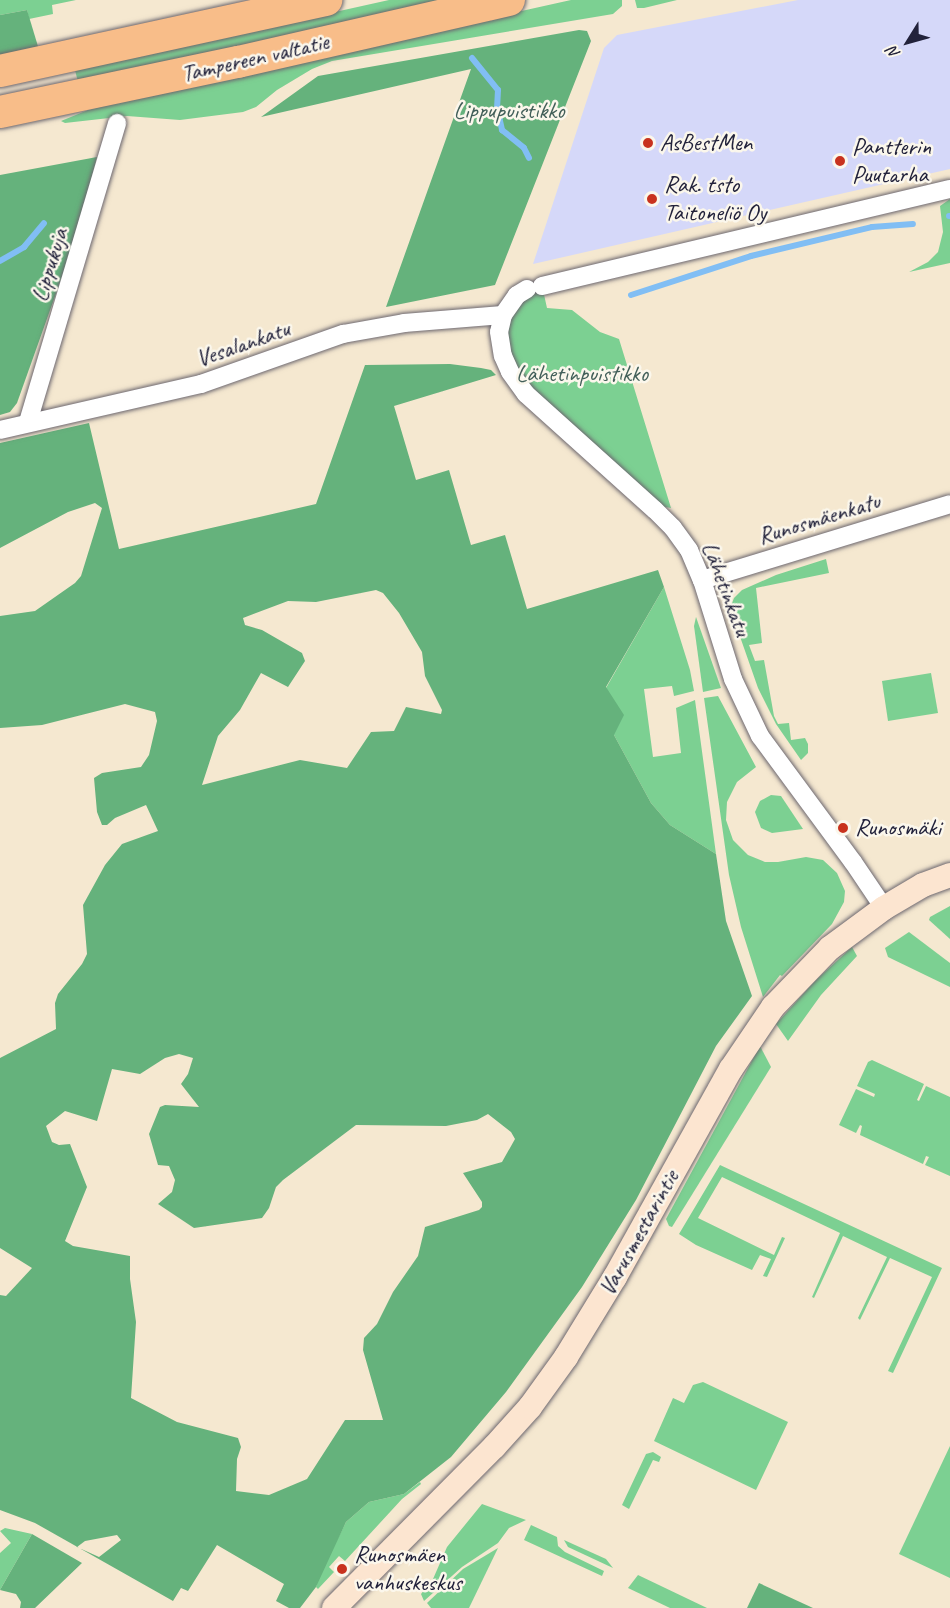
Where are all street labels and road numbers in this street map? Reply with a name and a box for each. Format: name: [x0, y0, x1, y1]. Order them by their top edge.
street label: Tampereen valtatie: [178, 27, 332, 89]
street label: Lippukuja: [25, 225, 75, 305]
street label: Vesalankatu: [192, 315, 294, 373]
street label: Runosmäenkatu: [754, 487, 884, 551]
street label: Lähetinkatu: [695, 538, 757, 640]
street label: Varusmestarintie: [593, 1165, 685, 1301]

